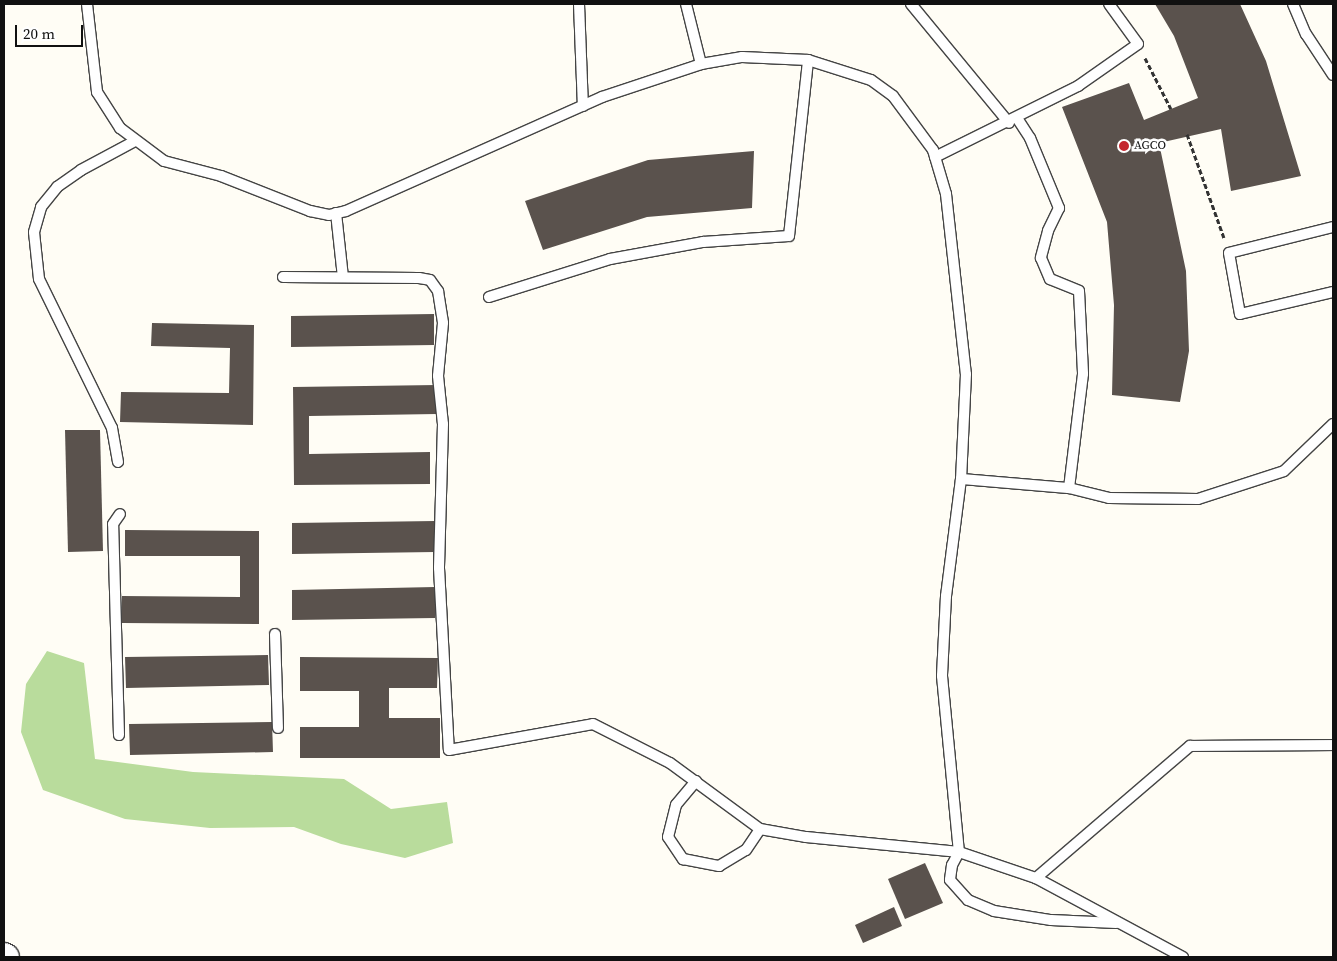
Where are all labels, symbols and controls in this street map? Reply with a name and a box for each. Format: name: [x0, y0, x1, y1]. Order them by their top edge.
scale bar: [18, 15, 85, 47]
text: 20 m: [23, 23, 55, 44]
place label: AGCO: [1134, 139, 1166, 153]
marker: AGCO: [1118, 140, 1130, 152]

